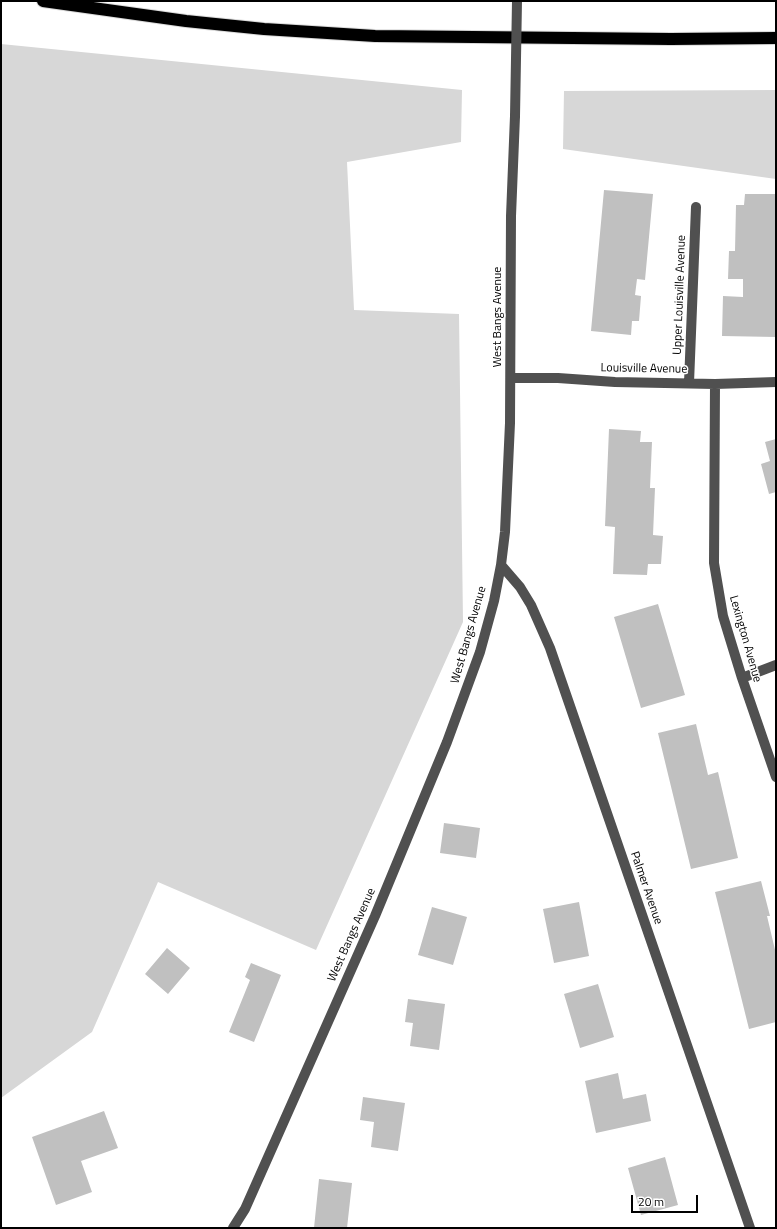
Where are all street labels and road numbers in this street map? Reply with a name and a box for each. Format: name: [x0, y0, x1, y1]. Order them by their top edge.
street label: Upper Louisville Avenue: [671, 235, 689, 355]
street label: West Bangs Avenue: [491, 267, 505, 367]
street label: Louisville Avenue: [601, 361, 687, 377]
street label: West Bangs Avenue: [448, 585, 490, 685]
street label: Lexington Avenue: [726, 594, 764, 684]
street label: Palmer Avenue: [627, 850, 665, 926]
street label: West Bangs Avenue: [325, 886, 379, 984]

